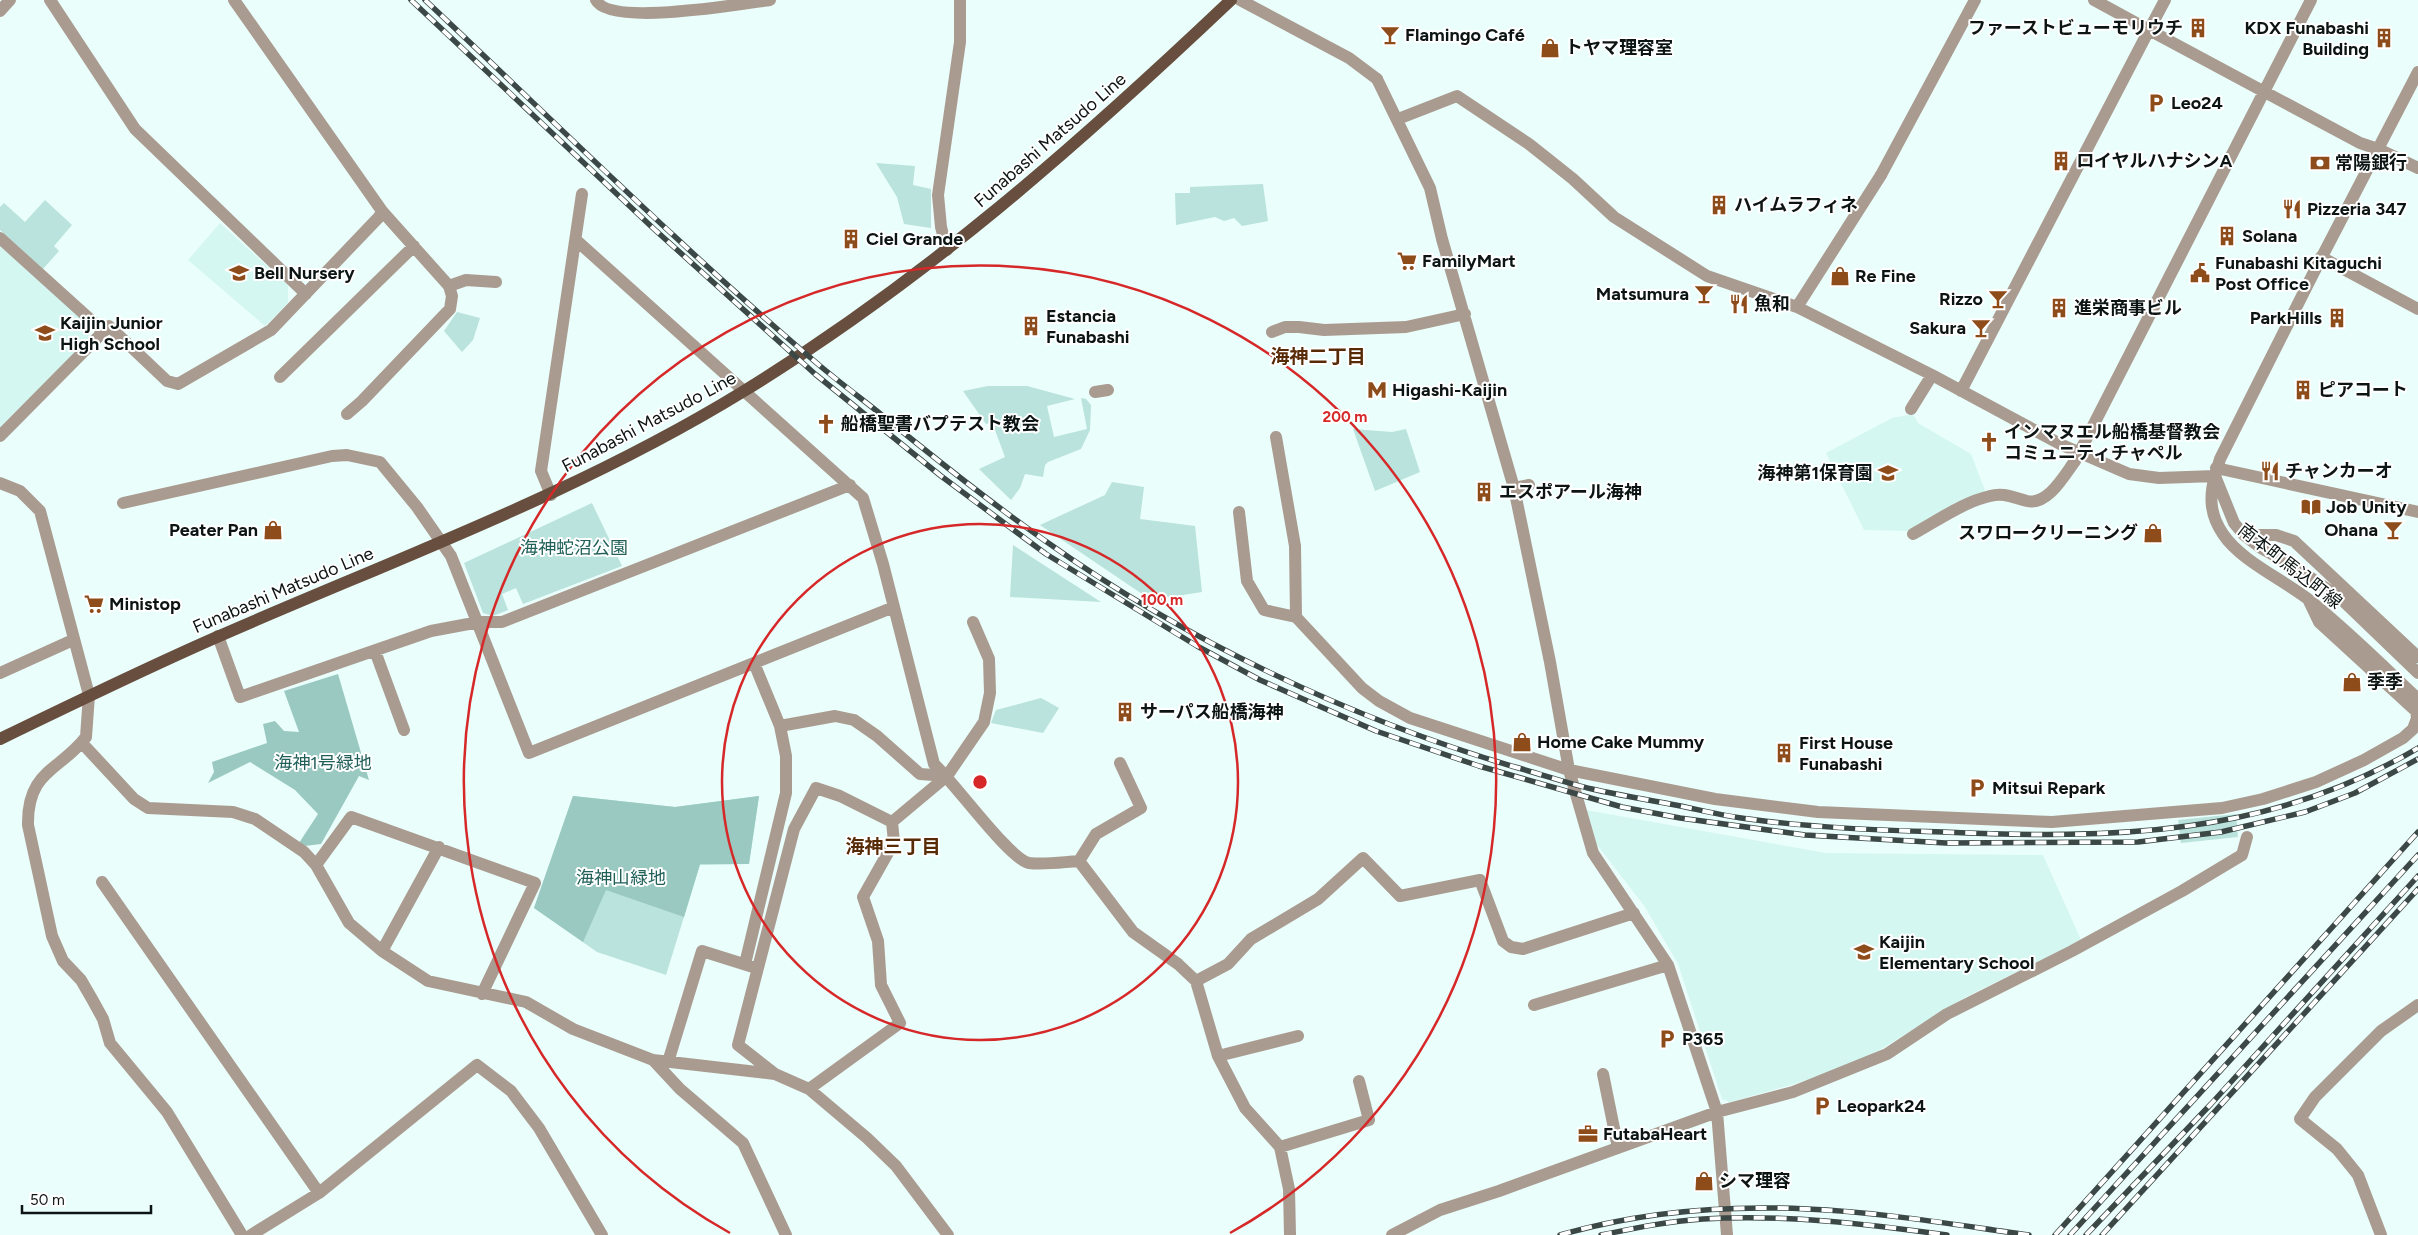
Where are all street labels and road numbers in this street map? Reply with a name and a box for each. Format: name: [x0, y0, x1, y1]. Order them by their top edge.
street label: Funabashi Matsudo Line: [970, 68, 1131, 212]
street label: Funabashi Matsudo Line: [558, 367, 740, 477]
street label: 南本町馬込町線: [2234, 519, 2346, 613]
street label: Funabashi Matsudo Line: [189, 542, 377, 638]

